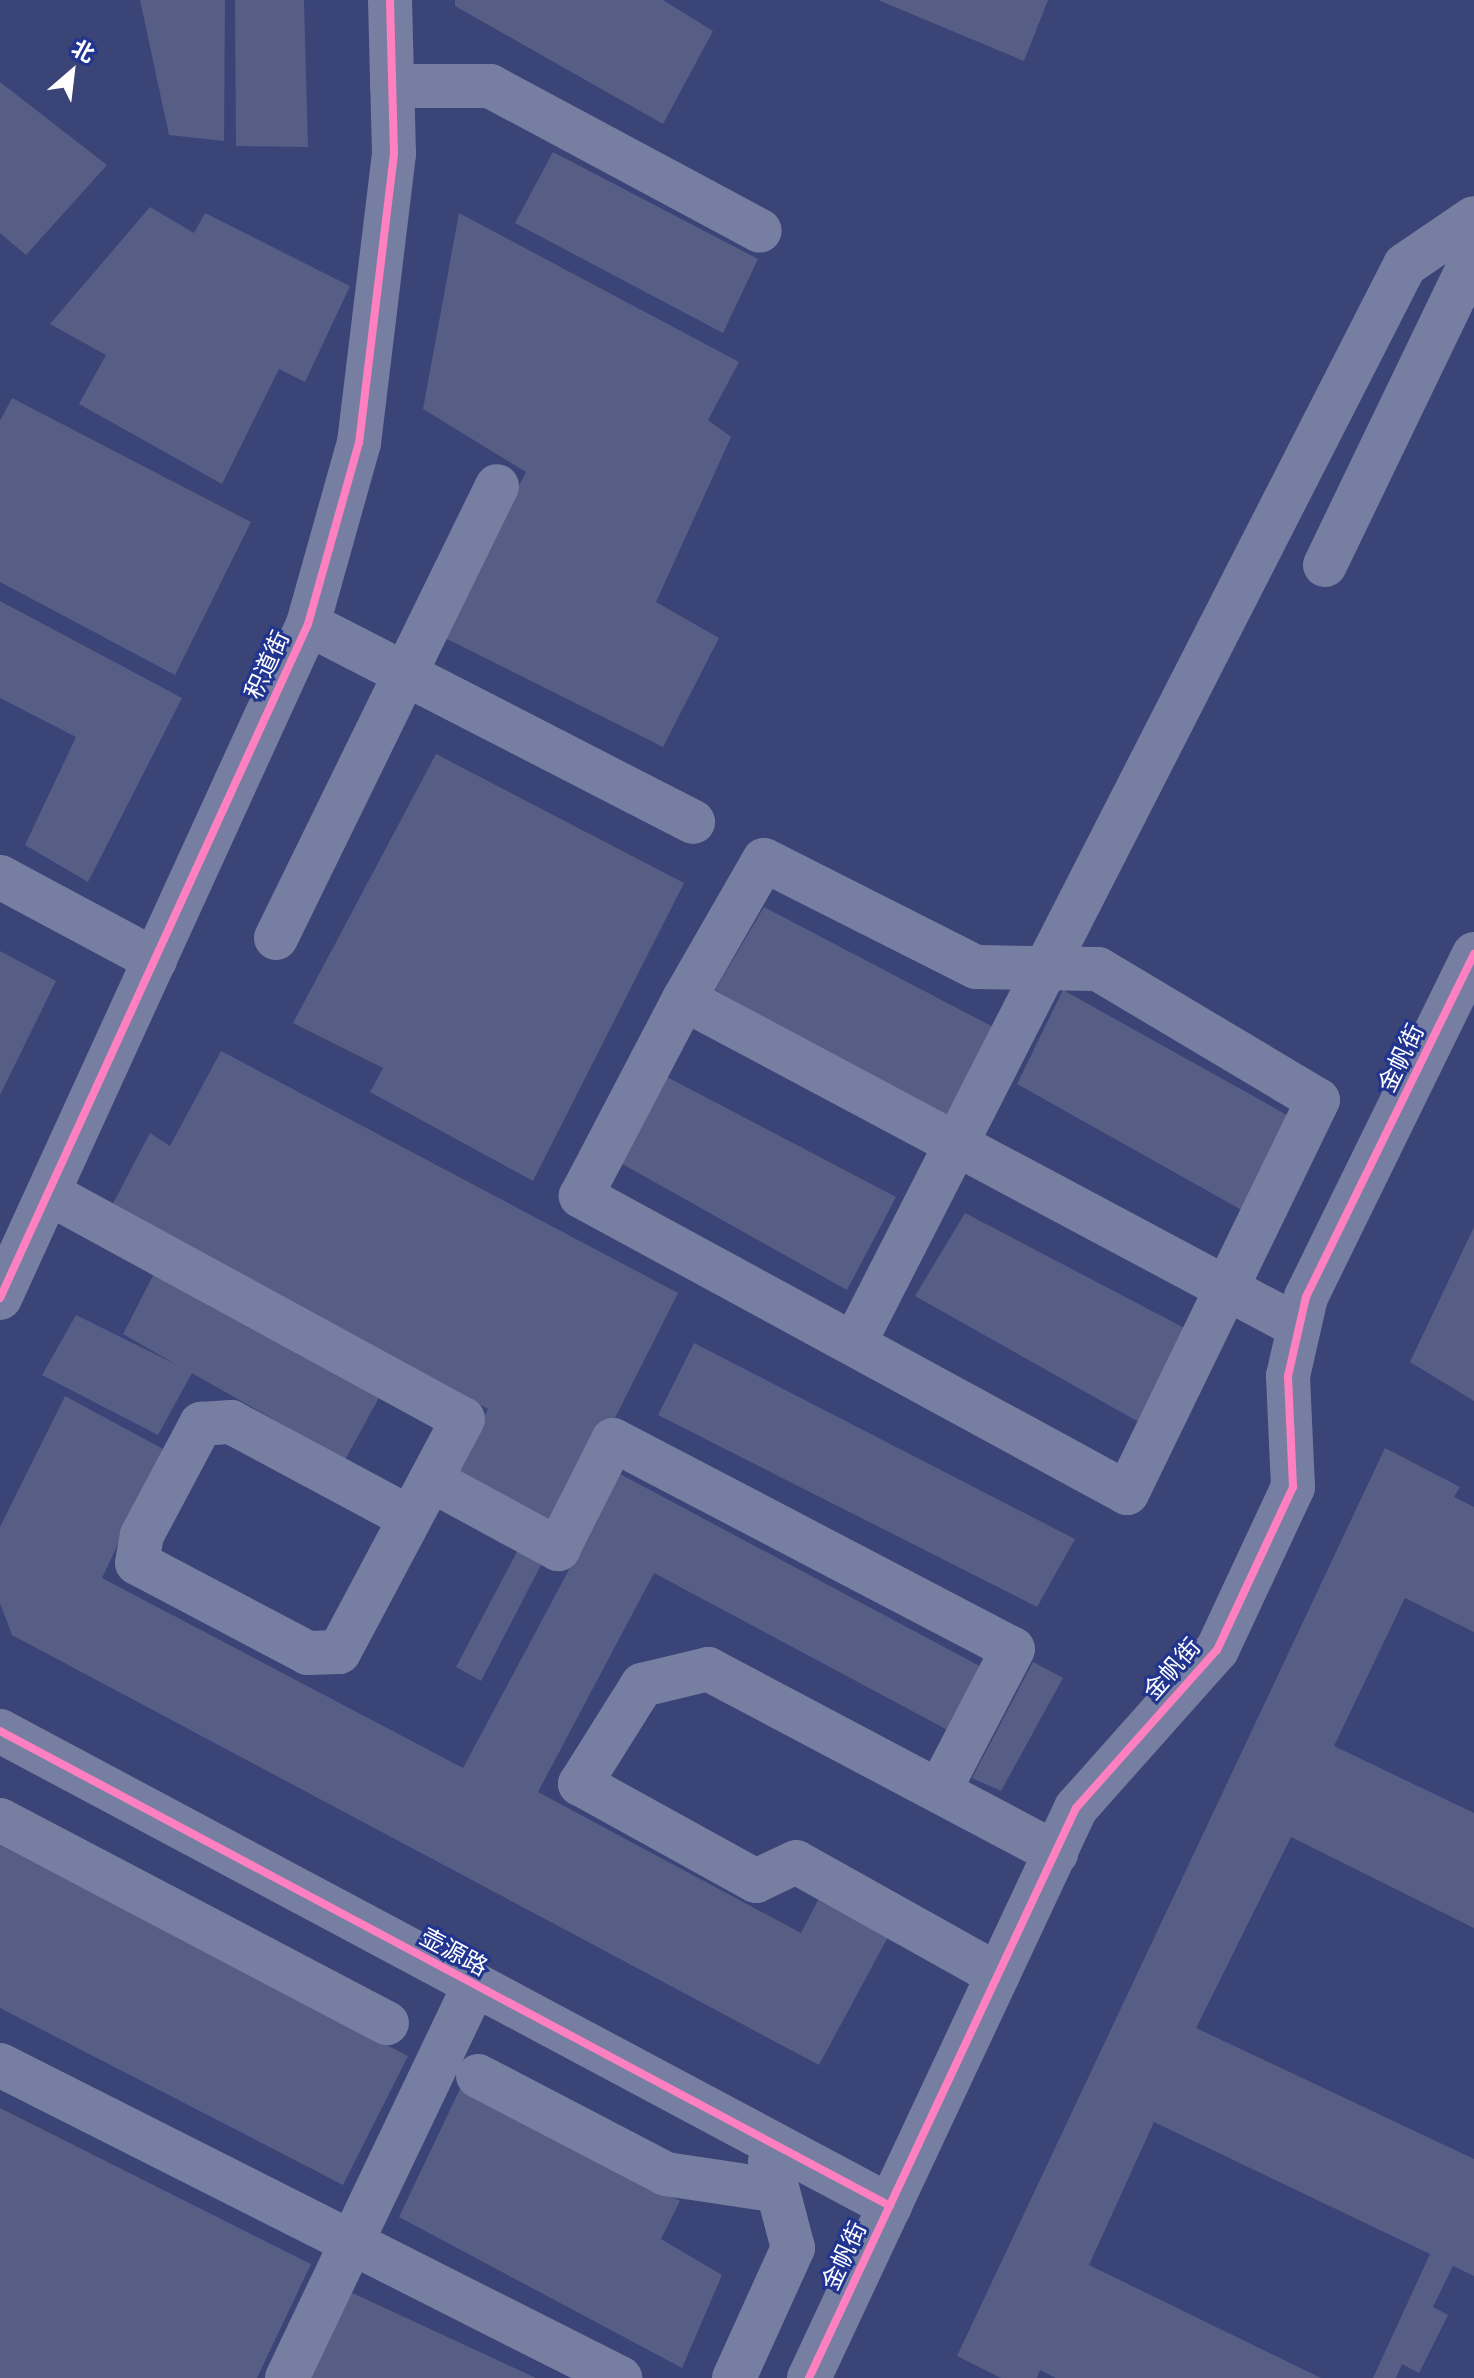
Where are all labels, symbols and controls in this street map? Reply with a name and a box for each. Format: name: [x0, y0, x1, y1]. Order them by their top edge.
north arrow: [32, 32, 112, 112]
text: 北: [67, 34, 99, 67]
street label: 积道街: [239, 626, 295, 704]
street label: 金帆街: [1372, 1019, 1430, 1097]
street label: 金帆街: [1138, 1632, 1206, 1706]
street label: 壶源路: [415, 1922, 493, 1982]
street label: 金帆街: [816, 2217, 872, 2295]

